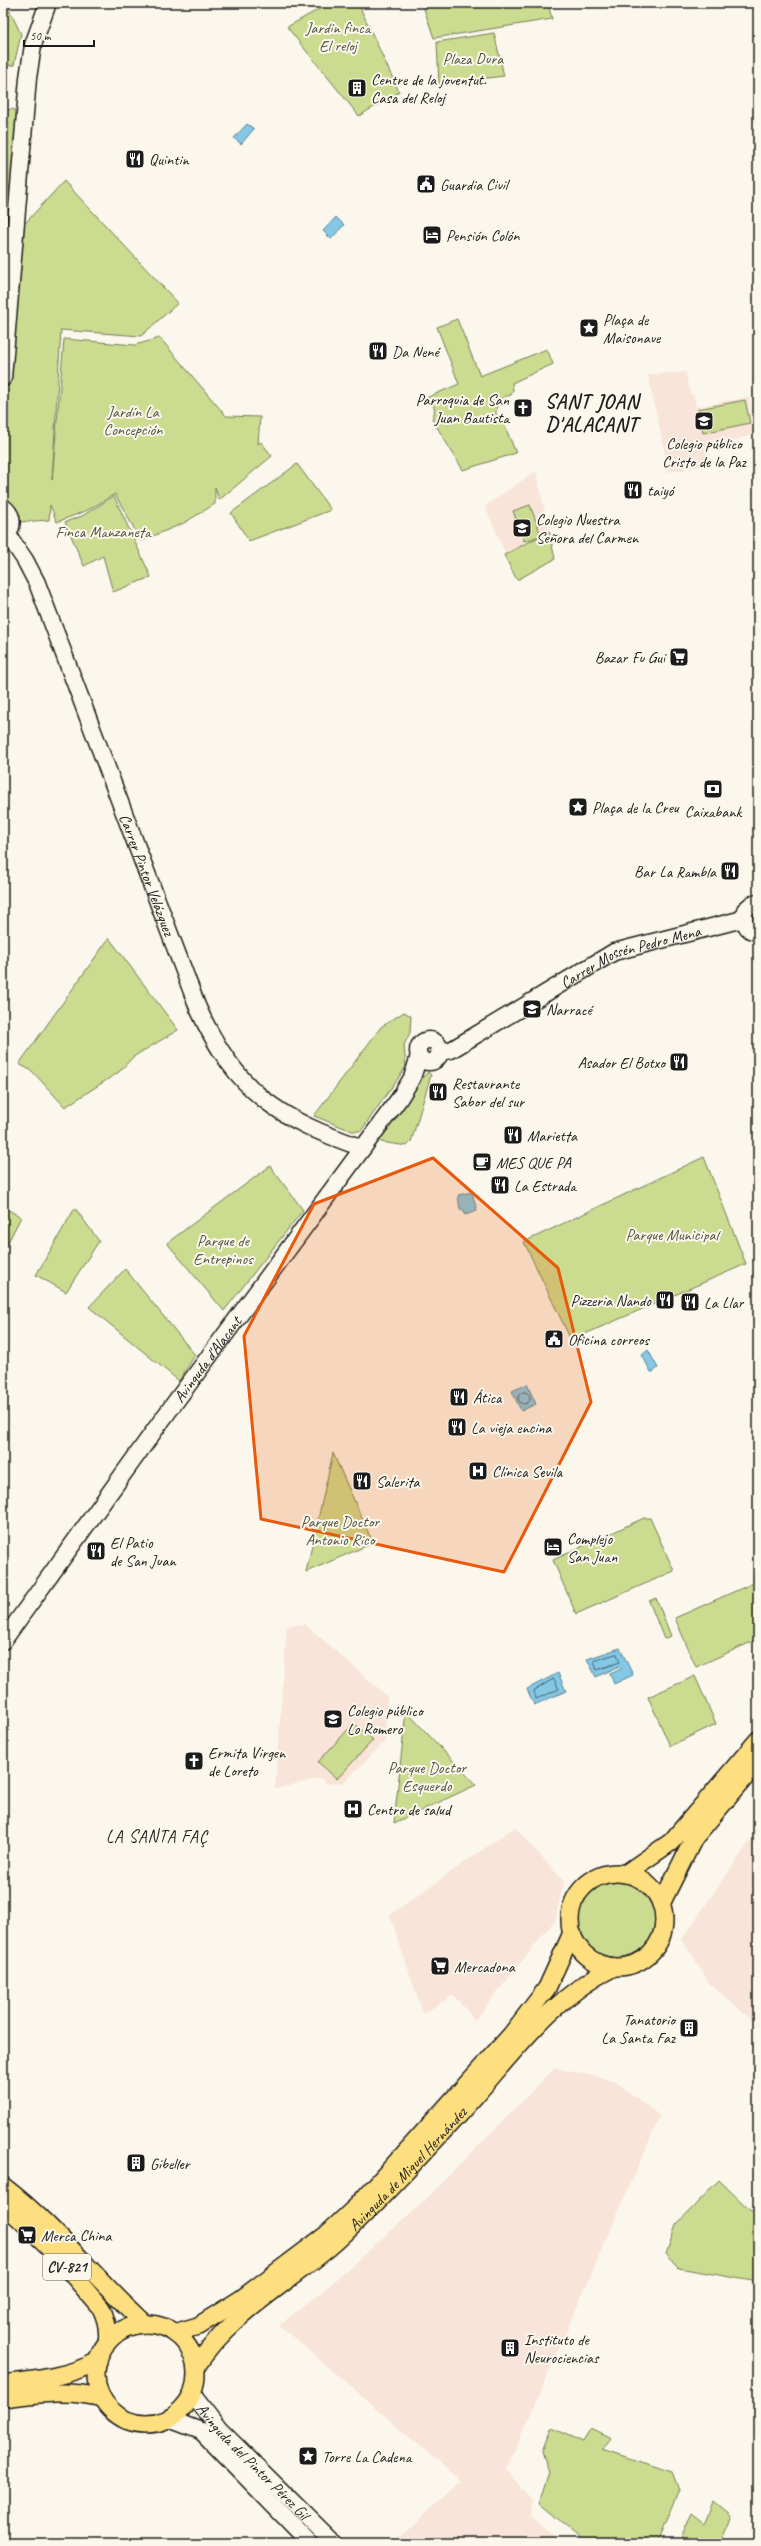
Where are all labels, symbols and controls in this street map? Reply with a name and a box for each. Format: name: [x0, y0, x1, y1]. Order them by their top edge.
park label: Jardin finca El reloj: [305, 18, 372, 56]
scale bar: [24, 22, 94, 48]
text: 50 m: [30, 28, 52, 44]
park label: Plaza Dura: [443, 49, 504, 69]
place label: Centre de la joventut. Casa del Reloj: [371, 70, 487, 108]
building icon: Centre de la joventut. Casa del Reloj: [346, 77, 368, 99]
restaurant icon: Quintin: [124, 148, 146, 170]
place label: Quintin: [149, 150, 189, 170]
public building icon: Guardia Civil: [415, 173, 437, 195]
place label: Guardia Civil: [440, 175, 511, 195]
hotel icon: Pensión Colón: [421, 224, 443, 246]
place label: Pensión Colón: [446, 226, 520, 246]
place label: Plaça de Maisonave: [603, 310, 662, 348]
place icon: Plaça de Maisonave: [578, 317, 600, 339]
restaurant icon: Da Nené: [367, 340, 389, 362]
place label: Da Nené: [392, 342, 442, 362]
district label: SANT JOAN D'ALACANT: [545, 389, 642, 437]
place label: Parroquia de San Juan Bautista: [416, 390, 510, 428]
church icon: Parroquia de San Juan Bautista: [512, 397, 534, 419]
park label: Jardín La Concepción: [104, 402, 163, 440]
school or university icon: Colegio público Cristo de la Paz: [693, 410, 715, 432]
place label: Colegio público Cristo de la Paz: [662, 434, 747, 472]
restaurant icon: taiyó: [622, 479, 644, 501]
place label: taiyó: [647, 481, 676, 501]
place label: Colegio Nuestra Señora del Carmen: [536, 510, 639, 548]
school or university icon: Colegio Nuestra Señora del Carmen: [511, 517, 533, 539]
park label: Finca Manzaneta: [55, 522, 152, 542]
supermarket icon: Bazar Fu Gui: [668, 646, 690, 668]
place label: Bazar Fu Gui: [595, 648, 667, 668]
bank icon: Caixabank: [702, 778, 724, 800]
place icon: Plaça de la Creu: [567, 796, 589, 818]
place label: Plaça de la Creu: [592, 798, 680, 818]
place label: Caixabank: [685, 802, 742, 822]
street label: Carrer Pintor Velázquez: [114, 811, 179, 940]
restaurant icon: Bar La Rambla: [719, 860, 741, 882]
place label: Bar La Rambla: [634, 862, 717, 882]
street label: Carrer Mossén Pedro Mena: [557, 921, 704, 993]
school or university icon: Narracé: [521, 998, 543, 1020]
place label: Narracé: [546, 1000, 594, 1020]
restaurant icon: Asador El Botxo: [668, 1051, 690, 1073]
place label: Asador El Botxo: [578, 1053, 667, 1073]
place label: Restaurante Sabor del sur: [452, 1074, 525, 1112]
restaurant icon: Restaurante Sabor del sur: [427, 1081, 449, 1103]
restaurant icon: Marietta: [502, 1124, 524, 1146]
place label: Marietta: [527, 1126, 578, 1146]
cafe icon: MES QUE PA: [471, 1151, 493, 1173]
place label: MES QUE PA: [496, 1153, 572, 1173]
restaurant icon: La Estrada: [489, 1174, 511, 1196]
place label: La Estrada: [514, 1176, 577, 1196]
park label: Parque Municipal: [626, 1225, 722, 1245]
park label: Parque de Entrepinos: [193, 1231, 254, 1269]
restaurant icon: Pizzeria Nando: [654, 1289, 676, 1311]
place label: Pizzeria Nando: [570, 1291, 652, 1311]
restaurant icon: La Llar: [679, 1291, 701, 1313]
place label: La Llar: [704, 1293, 745, 1313]
street label: Avinguda d'Alacant: [169, 1311, 247, 1407]
public building icon: Oficina correos: [543, 1328, 565, 1350]
place label: Oficina correos: [568, 1330, 650, 1350]
restaurant icon: Ática: [448, 1386, 470, 1408]
place label: Ática: [473, 1388, 503, 1408]
restaurant icon: La vieja encina: [446, 1416, 468, 1438]
place label: La vieja encina: [471, 1418, 553, 1438]
hospital icon: Clínica Sevila: [467, 1460, 489, 1482]
place label: Clínica Sevila: [492, 1462, 563, 1482]
restaurant icon: Salerita: [351, 1470, 373, 1492]
place label: Salerita: [376, 1472, 421, 1492]
park label: Parque Doctor Antonio Rico: [301, 1512, 380, 1550]
place label: Complejo San Juan: [567, 1529, 618, 1567]
place label: El Patio de San Juan: [110, 1533, 176, 1571]
hotel icon: Complejo San Juan: [542, 1536, 564, 1558]
restaurant icon: El Patio de San Juan: [85, 1540, 107, 1562]
place label: Colegio público Lo Romero: [347, 1701, 425, 1739]
school or university icon: Colegio público Lo Romero: [322, 1708, 344, 1730]
place label: Ermita Virgen de Loreto: [208, 1743, 286, 1781]
church icon: Ermita Virgen de Loreto: [183, 1750, 205, 1772]
park label: Parque Doctor Esquerdo: [388, 1758, 467, 1796]
hospital icon: Centro de salud: [342, 1798, 364, 1820]
place label: Centro de salud: [367, 1800, 453, 1820]
district label: LA SANTA FAÇ: [106, 1826, 209, 1848]
supermarket icon: Mercadona: [429, 1955, 451, 1977]
place label: Mercadona: [454, 1957, 516, 1977]
place label: Tanatorio La Santa Faz: [601, 2010, 677, 2048]
building icon: Tanatorio La Santa Faz: [678, 2017, 700, 2039]
street label: Avinguda de Miguel Hernández: [345, 2102, 472, 2235]
building icon: Gibeller: [125, 2152, 147, 2174]
place label: Gibeller: [150, 2154, 192, 2174]
supermarket icon: Merca China: [16, 2224, 38, 2246]
place label: Merca China: [41, 2226, 113, 2246]
road number: CV-821: [43, 2254, 91, 2280]
place label: Instituto de Neurociencias: [524, 2330, 600, 2368]
building icon: Instituto de Neurociencias: [499, 2337, 521, 2359]
street label: Avinguda del Pintor Pérez Gil: [192, 2399, 316, 2526]
place icon: Torre La Cadena: [297, 2445, 319, 2467]
place label: Torre La Cadena: [322, 2447, 413, 2467]

